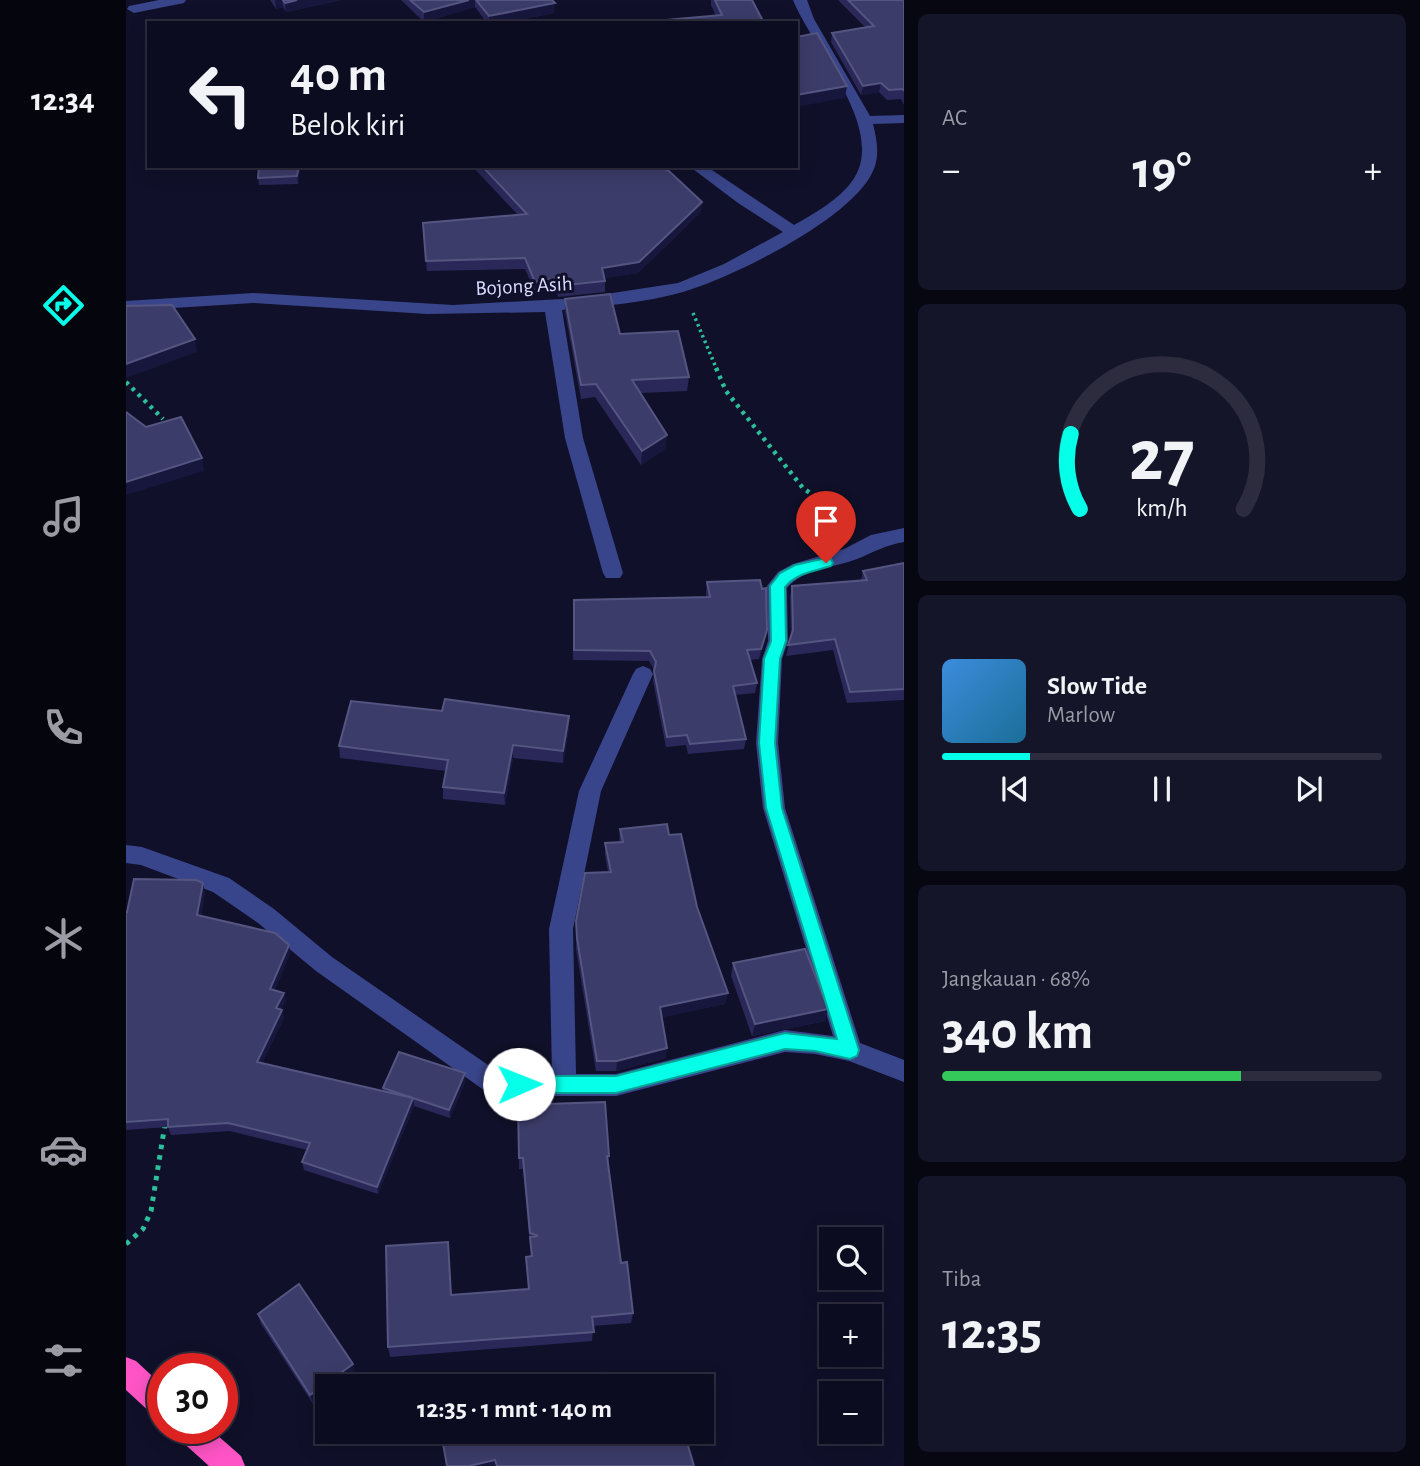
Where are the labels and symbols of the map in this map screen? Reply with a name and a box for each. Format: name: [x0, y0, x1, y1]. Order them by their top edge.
street label: Bojong Asih: [475, 273, 573, 299]
pin: [796, 491, 856, 563]
position arrow: [482, 1047, 556, 1121]
speed limit sign: 30: [147, 1353, 238, 1444]

